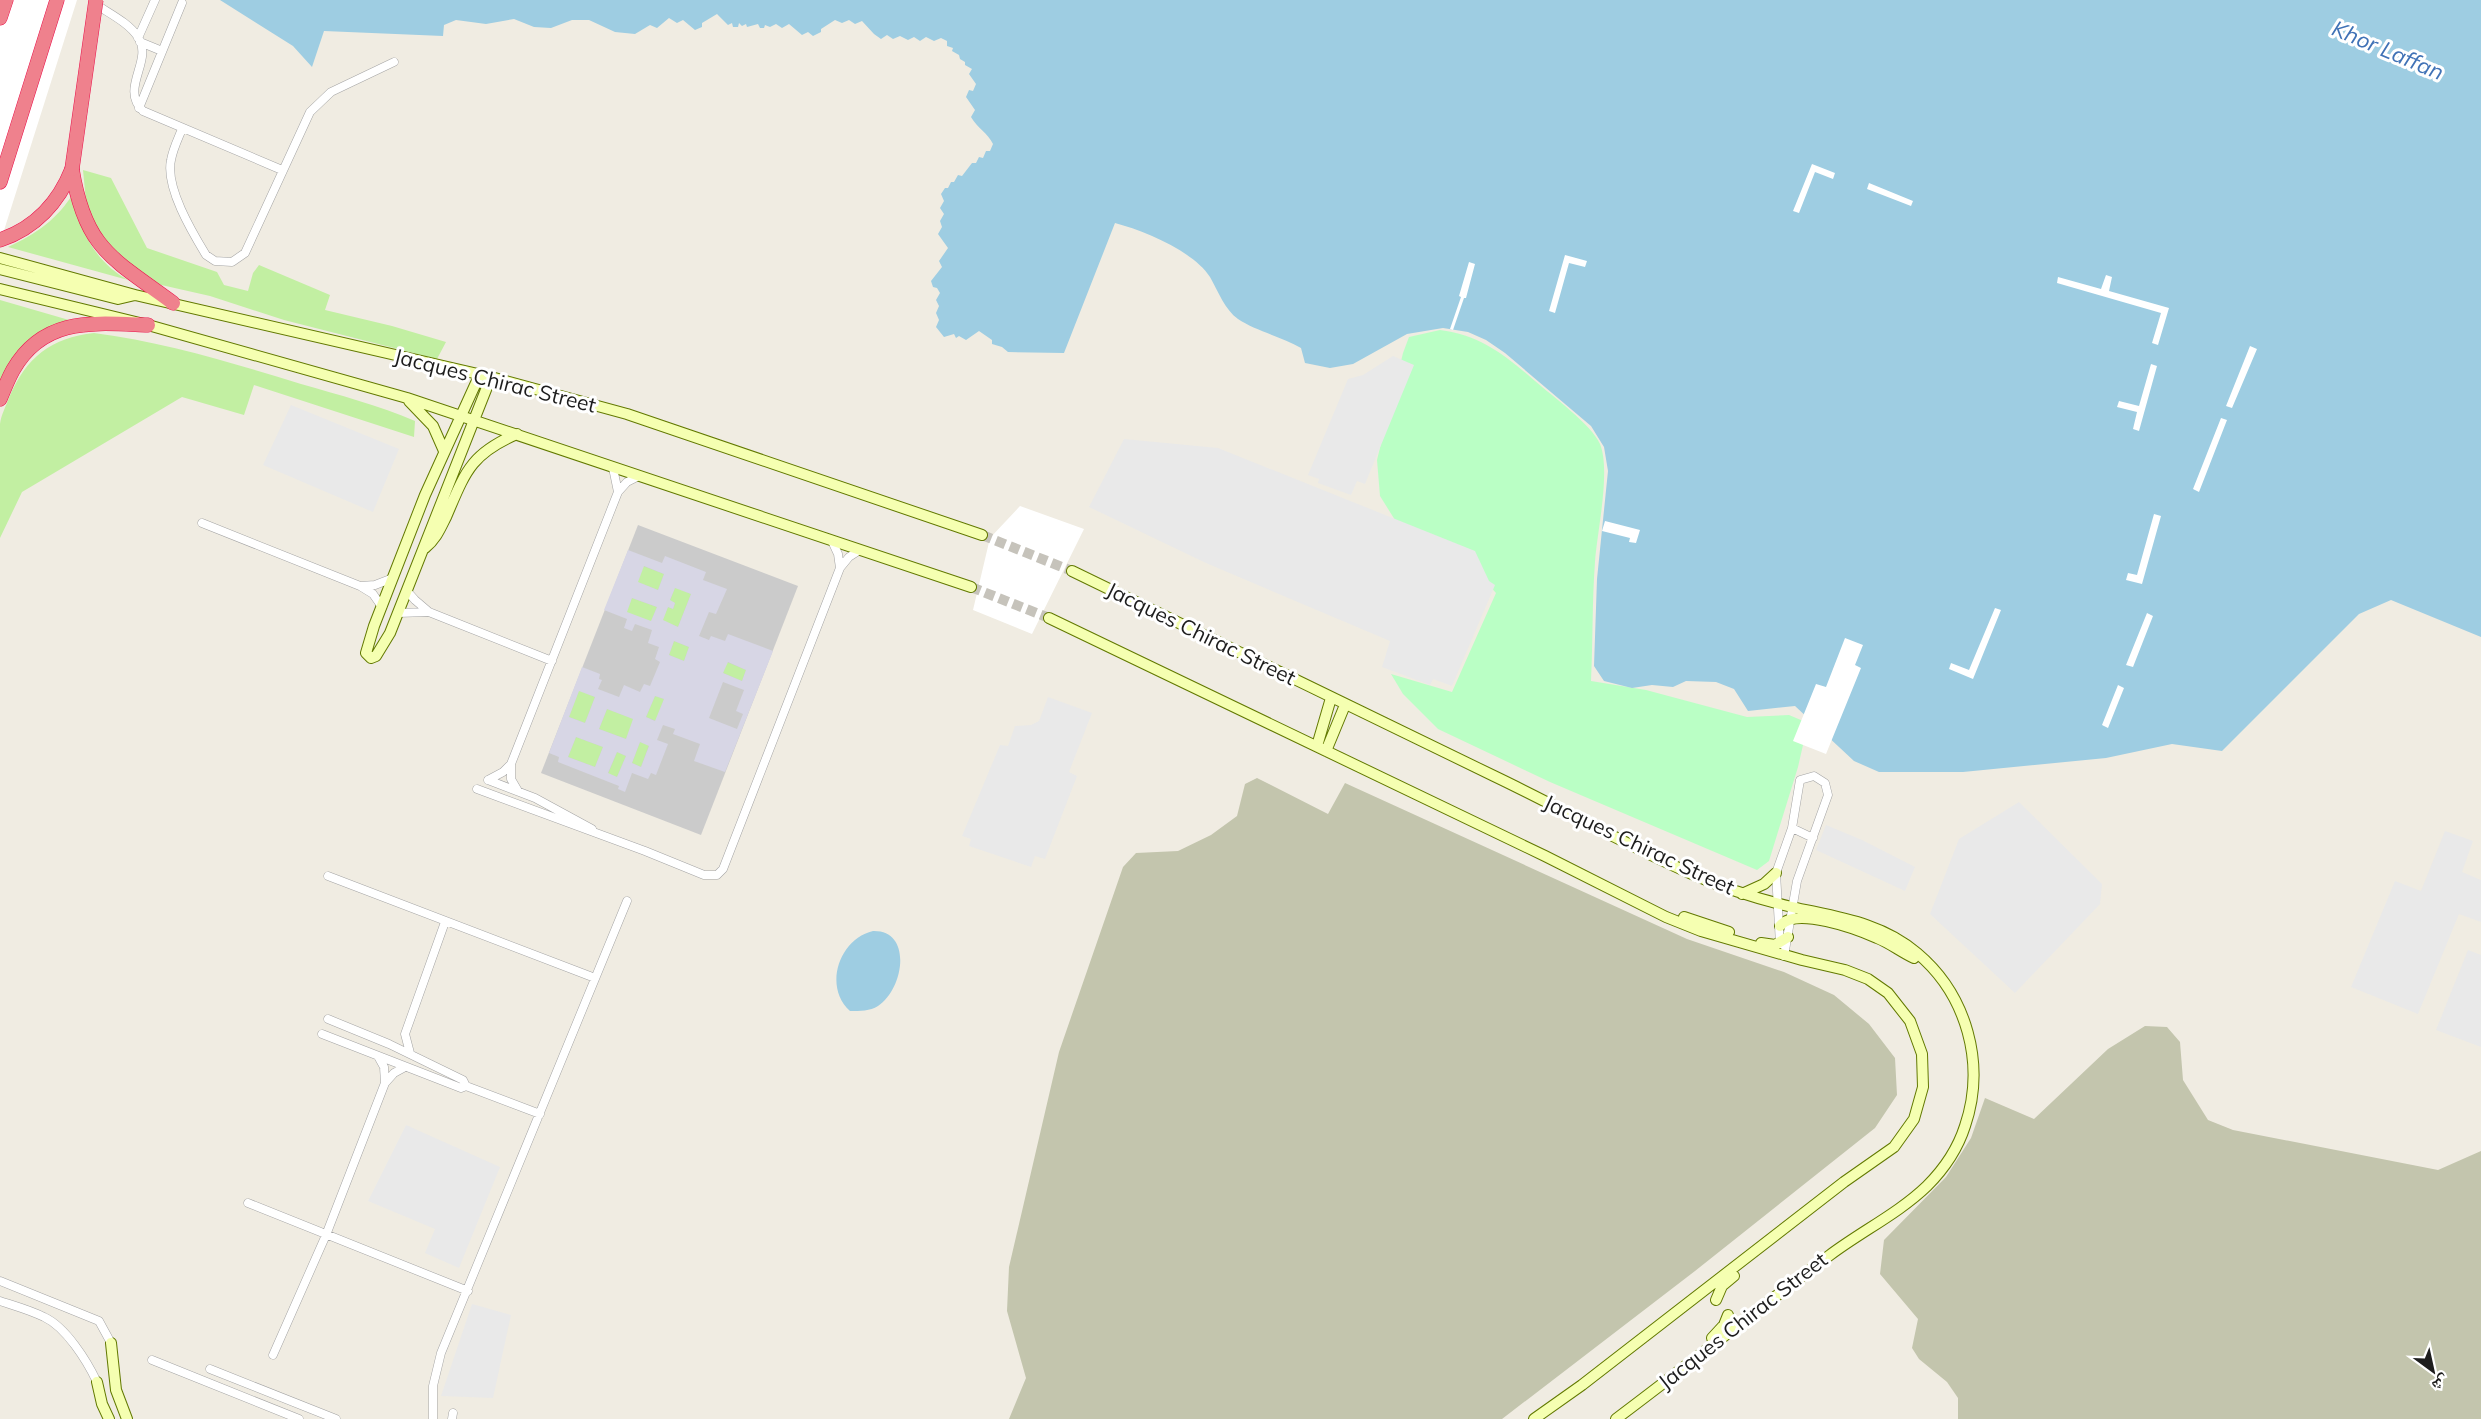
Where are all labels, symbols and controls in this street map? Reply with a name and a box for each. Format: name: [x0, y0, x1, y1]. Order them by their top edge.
water label: Khor Laffan: [2328, 14, 2448, 86]
street label: Jacques Chirac Street: [391, 342, 599, 418]
street label: Jacques Chirac Street: [1103, 576, 1300, 690]
street label: Jacques Chirac Street: [1540, 788, 1739, 900]
street label: Jacques Chirac Street: [1653, 1246, 1832, 1394]
north arrow: [2403, 1341, 2463, 1401]
text: ش: [2429, 1371, 2454, 1397]

